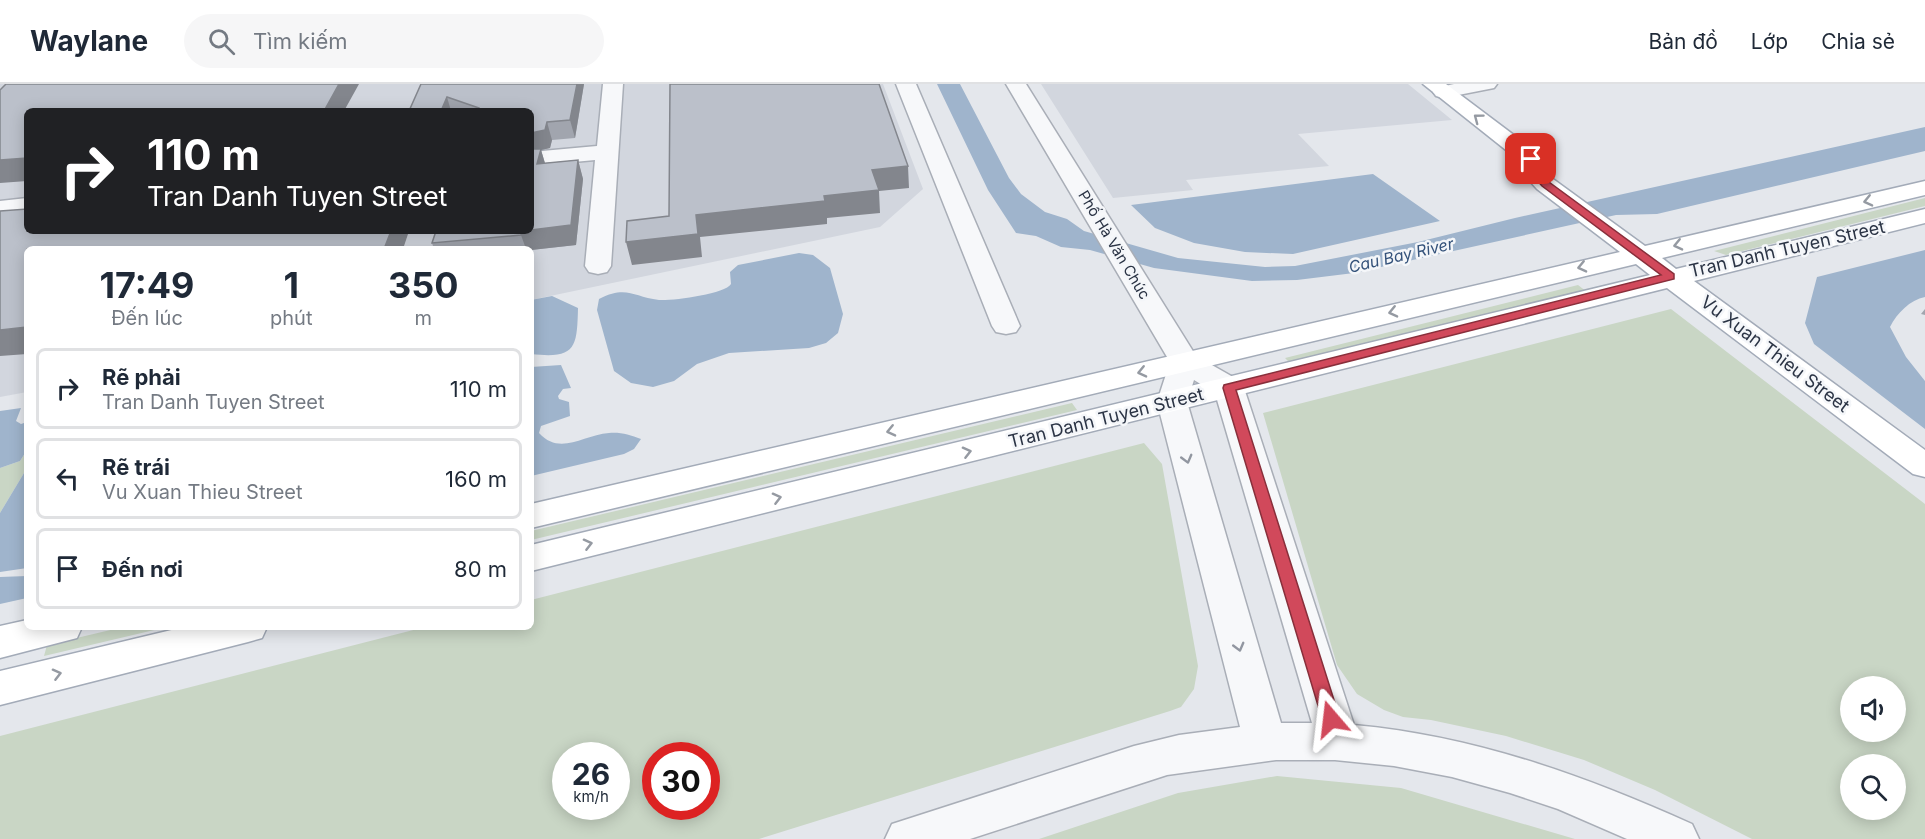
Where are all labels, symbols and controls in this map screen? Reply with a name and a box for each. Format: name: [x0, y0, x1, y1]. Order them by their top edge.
search box: [184, 14, 604, 68]
text: Waylane: [30, 24, 148, 58]
icon: search: [205, 25, 238, 58]
text: Tìm kiếm: [253, 28, 348, 54]
text: Bản đồ: [1649, 29, 1718, 54]
text: Lớp: [1751, 29, 1788, 54]
text: Chia sẻ: [1821, 29, 1895, 54]
one-way arrow: [1474, 115, 1485, 126]
text: 110 m: [147, 129, 260, 180]
icon: right: [48, 132, 126, 210]
pin: [1505, 133, 1556, 184]
icon: arrive: [1514, 142, 1547, 175]
text: Tran Danh Tuyen Street: [147, 180, 447, 213]
street label: Phố Hà Văn Chúc: [1074, 187, 1154, 303]
one-way arrow: [1863, 194, 1873, 207]
street label: Tran Danh Tuyen Street: [1687, 216, 1887, 281]
water label: Cau Bay River: [1347, 233, 1456, 277]
one-way arrow: [1673, 238, 1683, 251]
one-way arrow: [1578, 260, 1588, 273]
text: 17:49: [100, 263, 195, 307]
text: 1: [283, 263, 299, 307]
text: 350: [388, 263, 458, 307]
street label: Vu Xuan Thieu Street: [1697, 291, 1854, 416]
one-way arrow: [1388, 305, 1398, 318]
text: Đến lúc: [111, 306, 183, 330]
text: phút: [270, 306, 312, 330]
text: m: [414, 306, 432, 330]
text: Rẽ phải: [102, 364, 181, 390]
one-way arrow: [1137, 364, 1147, 377]
icon: right: [51, 372, 84, 405]
text: 110 m: [450, 376, 507, 402]
street label: Tran Danh Tuyen Street: [1006, 383, 1206, 452]
text: Tran Danh Tuyen Street: [102, 390, 325, 414]
one-way arrow: [886, 424, 896, 437]
one-way arrow: [962, 447, 972, 460]
text: Rẽ trái: [102, 454, 170, 480]
one-way arrow: [1180, 454, 1193, 464]
icon: left: [51, 462, 84, 495]
text: 160 m: [445, 466, 507, 492]
text: Vu Xuan Thieu Street: [102, 480, 303, 504]
one-way arrow: [772, 493, 782, 506]
one-way arrow: [583, 539, 593, 552]
icon: arrive: [51, 552, 84, 585]
text: Đến nơi: [102, 556, 183, 582]
text: 80 m: [454, 556, 507, 582]
one-way arrow: [1232, 641, 1244, 652]
one-way arrow: [52, 668, 62, 681]
map controls: [1840, 676, 1906, 820]
button: sound: [1840, 676, 1906, 742]
position arrow: [1299, 687, 1363, 751]
speed limit sign: 30: [642, 742, 720, 820]
button: search: [1840, 754, 1906, 820]
text: 26: [572, 756, 610, 792]
text: km/h: [573, 787, 609, 806]

